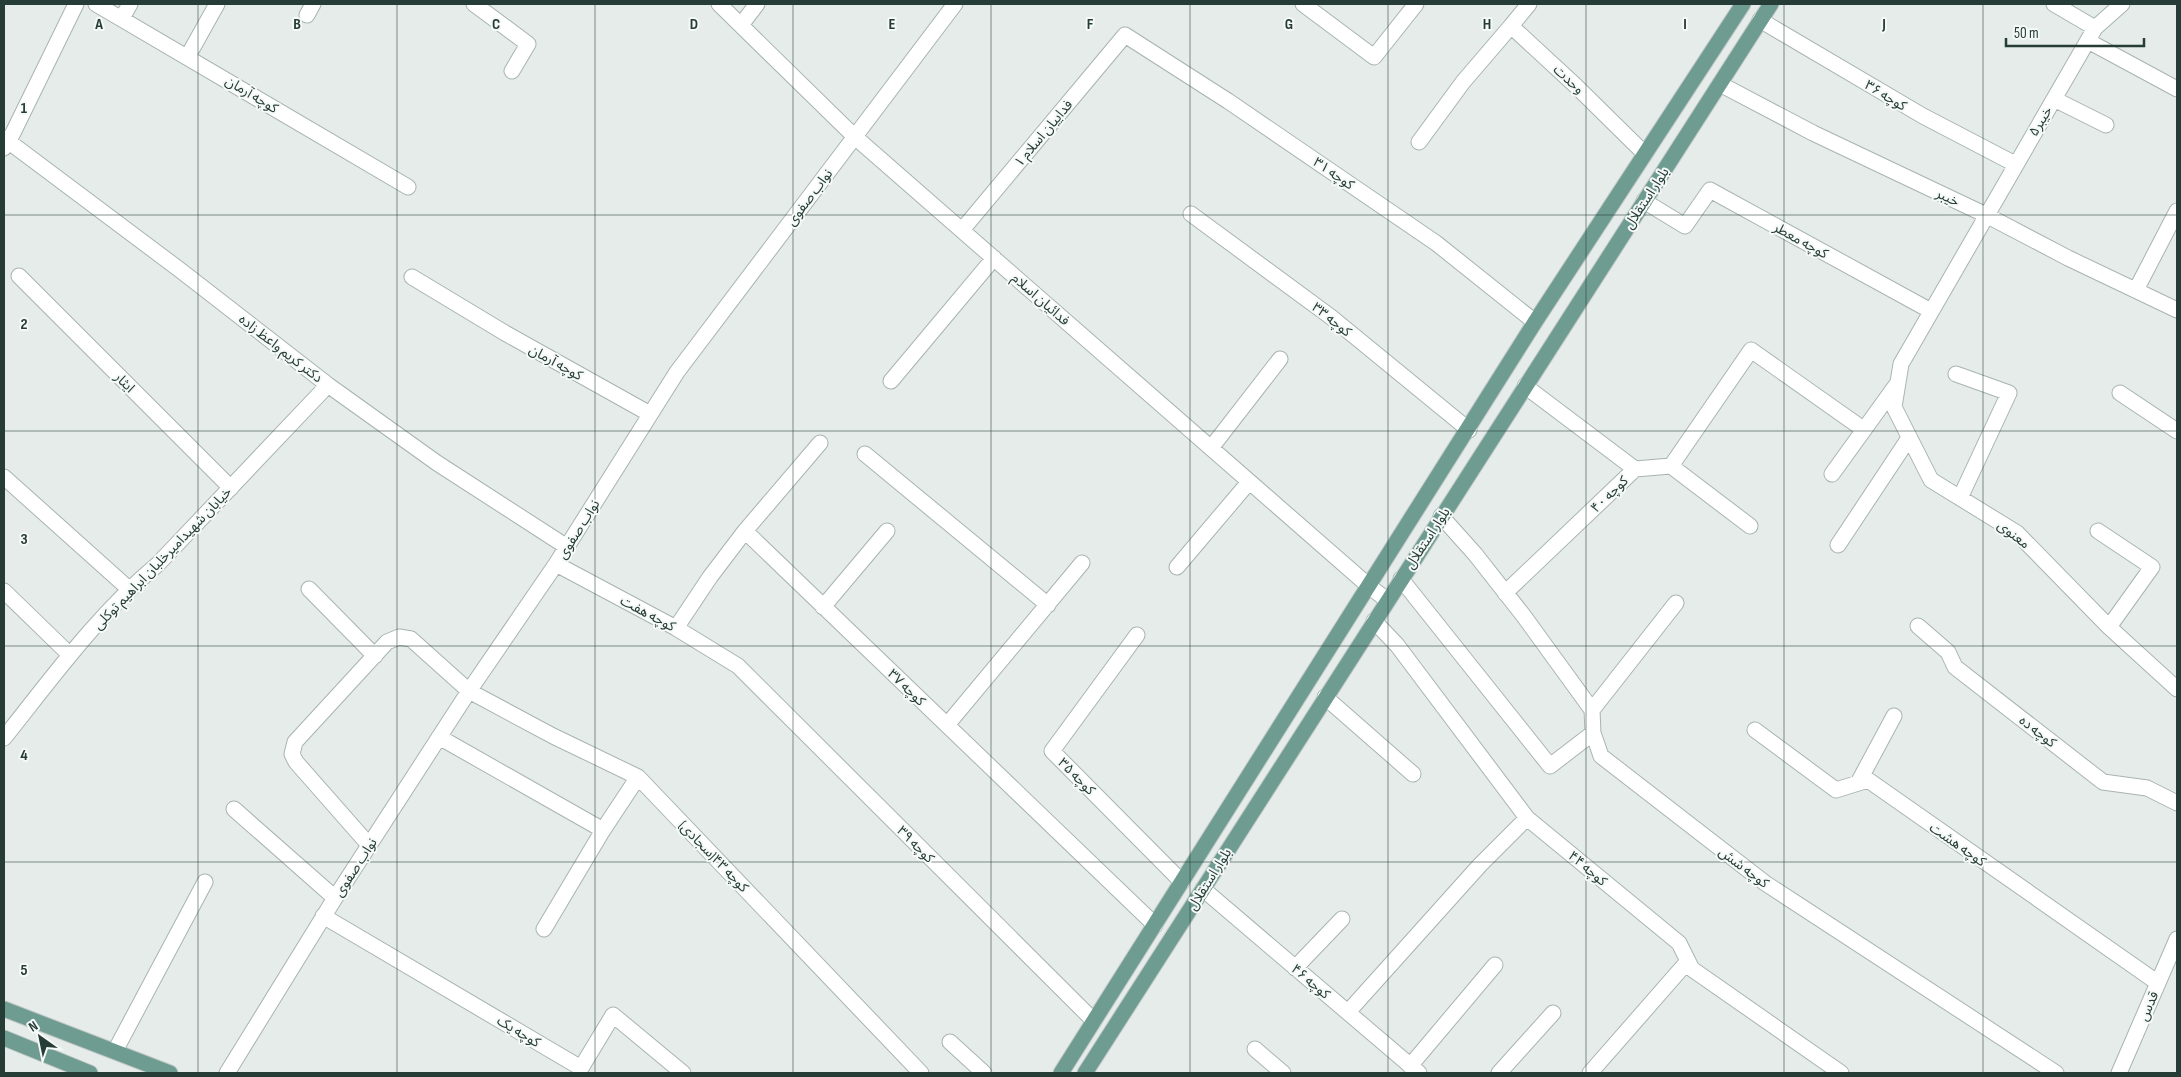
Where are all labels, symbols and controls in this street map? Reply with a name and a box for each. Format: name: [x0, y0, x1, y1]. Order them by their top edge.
text: A: [94, 15, 103, 34]
text: B: [293, 15, 301, 34]
text: C: [492, 15, 500, 34]
text: D: [690, 15, 698, 34]
text: E: [889, 15, 896, 34]
text: F: [1087, 15, 1094, 34]
text: G: [1285, 15, 1293, 34]
text: H: [1483, 15, 1491, 34]
text: I: [1683, 15, 1687, 34]
text: J: [1881, 15, 1886, 34]
scale bar: [2006, 15, 2144, 47]
text: 50 m: [2014, 24, 2039, 43]
street label: وحدت: [1550, 61, 1588, 98]
street label: کوچه آرمان: [222, 72, 281, 118]
street label: کوچه ۳۶: [1861, 76, 1910, 115]
street label: فداییان اسلام ۱: [1010, 96, 1078, 172]
text: 1: [21, 99, 28, 118]
street label: خیبر۵: [2025, 103, 2056, 139]
street label: کوچه ۳۱: [1309, 154, 1358, 194]
street label: بلوار استقلال: [1620, 164, 1673, 232]
street label: نواب صفوی: [783, 165, 836, 229]
street label: خیبر: [1932, 184, 1962, 210]
street label: کوچه معطر: [1769, 218, 1831, 263]
street label: فدائیان اسلام: [1007, 270, 1073, 331]
street label: کوچه ۳۳: [1308, 299, 1355, 341]
street label: دکتر کریم واعظ زاده: [234, 310, 326, 388]
text: 2: [20, 315, 28, 334]
street label: کوچه آرمان: [526, 341, 586, 385]
street label: ایثار: [110, 368, 138, 396]
street label: کوچه ۴۰: [1587, 472, 1633, 517]
street label: خیابان شهیدامیرخلبان ابراهیم توکلی: [90, 483, 237, 635]
street label: نواب صفوی: [554, 496, 603, 562]
street label: بلوار استقلال: [1401, 504, 1454, 572]
street label: معنوی: [1994, 516, 2033, 552]
text: 3: [20, 530, 28, 549]
street label: کوچه هفت: [617, 592, 678, 636]
street label: کوچه ۳۷: [884, 665, 929, 710]
street label: کوچه ده: [2015, 712, 2060, 752]
text: 4: [20, 746, 28, 765]
street label: کوچه ۳۵: [1054, 754, 1099, 799]
street label: کوچه ۴۳(سجادی): [674, 817, 752, 897]
street label: کوچه هشت: [1926, 819, 1989, 871]
street label: کوچه ۳۹: [893, 822, 938, 867]
street label: نواب صفوی: [330, 834, 381, 900]
street label: کوچه شش: [1715, 843, 1772, 893]
street label: بلوار استقلال: [1184, 845, 1235, 913]
street label: کوچه ۴۴: [1564, 847, 1611, 891]
street label: کوچه ۴۶: [1287, 960, 1334, 1004]
text: 5: [20, 961, 28, 980]
street label: قدس: [2135, 989, 2162, 1024]
north arrow: [15, 1012, 65, 1062]
street label: کوچه یک: [493, 1012, 544, 1052]
text: N: [25, 1017, 41, 1036]

